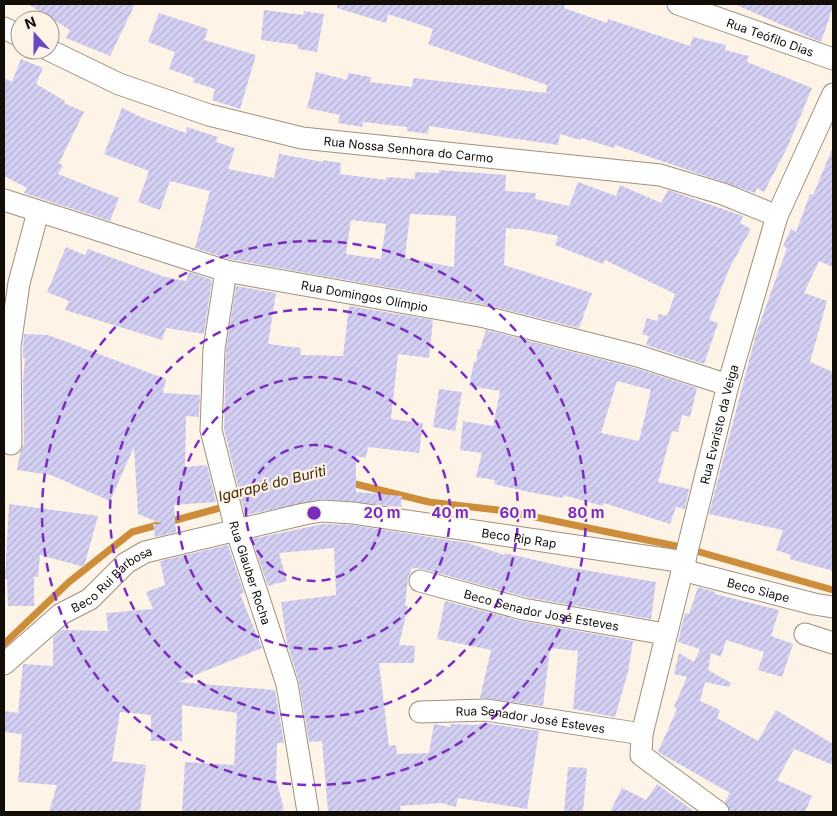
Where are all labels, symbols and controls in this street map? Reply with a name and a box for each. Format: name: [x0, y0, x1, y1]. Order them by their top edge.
north arrow: [10, 10, 60, 60]
text: N: [22, 13, 38, 32]
street label: Rua Teófilo Dias: [725, 14, 816, 59]
street label: Rua Nossa Senhora do Carmo: [323, 133, 494, 165]
street label: Rua Domingos Olímpio: [300, 277, 429, 314]
street label: Rua Evaristo da Veiga: [696, 362, 741, 486]
water label: Igarapé do Buriti: [216, 461, 328, 505]
text: 20 m: [364, 503, 400, 522]
text: 40 m: [431, 503, 469, 522]
text: 60 m: [499, 503, 537, 522]
text: 80 m: [567, 503, 605, 522]
centre of rings: [305, 504, 323, 522]
street label: Rua Glauber Rocha: [226, 519, 274, 626]
street label: Beco Rip Rap: [481, 525, 557, 550]
street label: Beco Rui Barbosa: [68, 543, 153, 615]
street label: Beco Siape: [726, 574, 791, 605]
street label: Beco Senador José Esteves: [462, 586, 620, 633]
street label: Rua Senador José Esteves: [455, 702, 606, 736]

